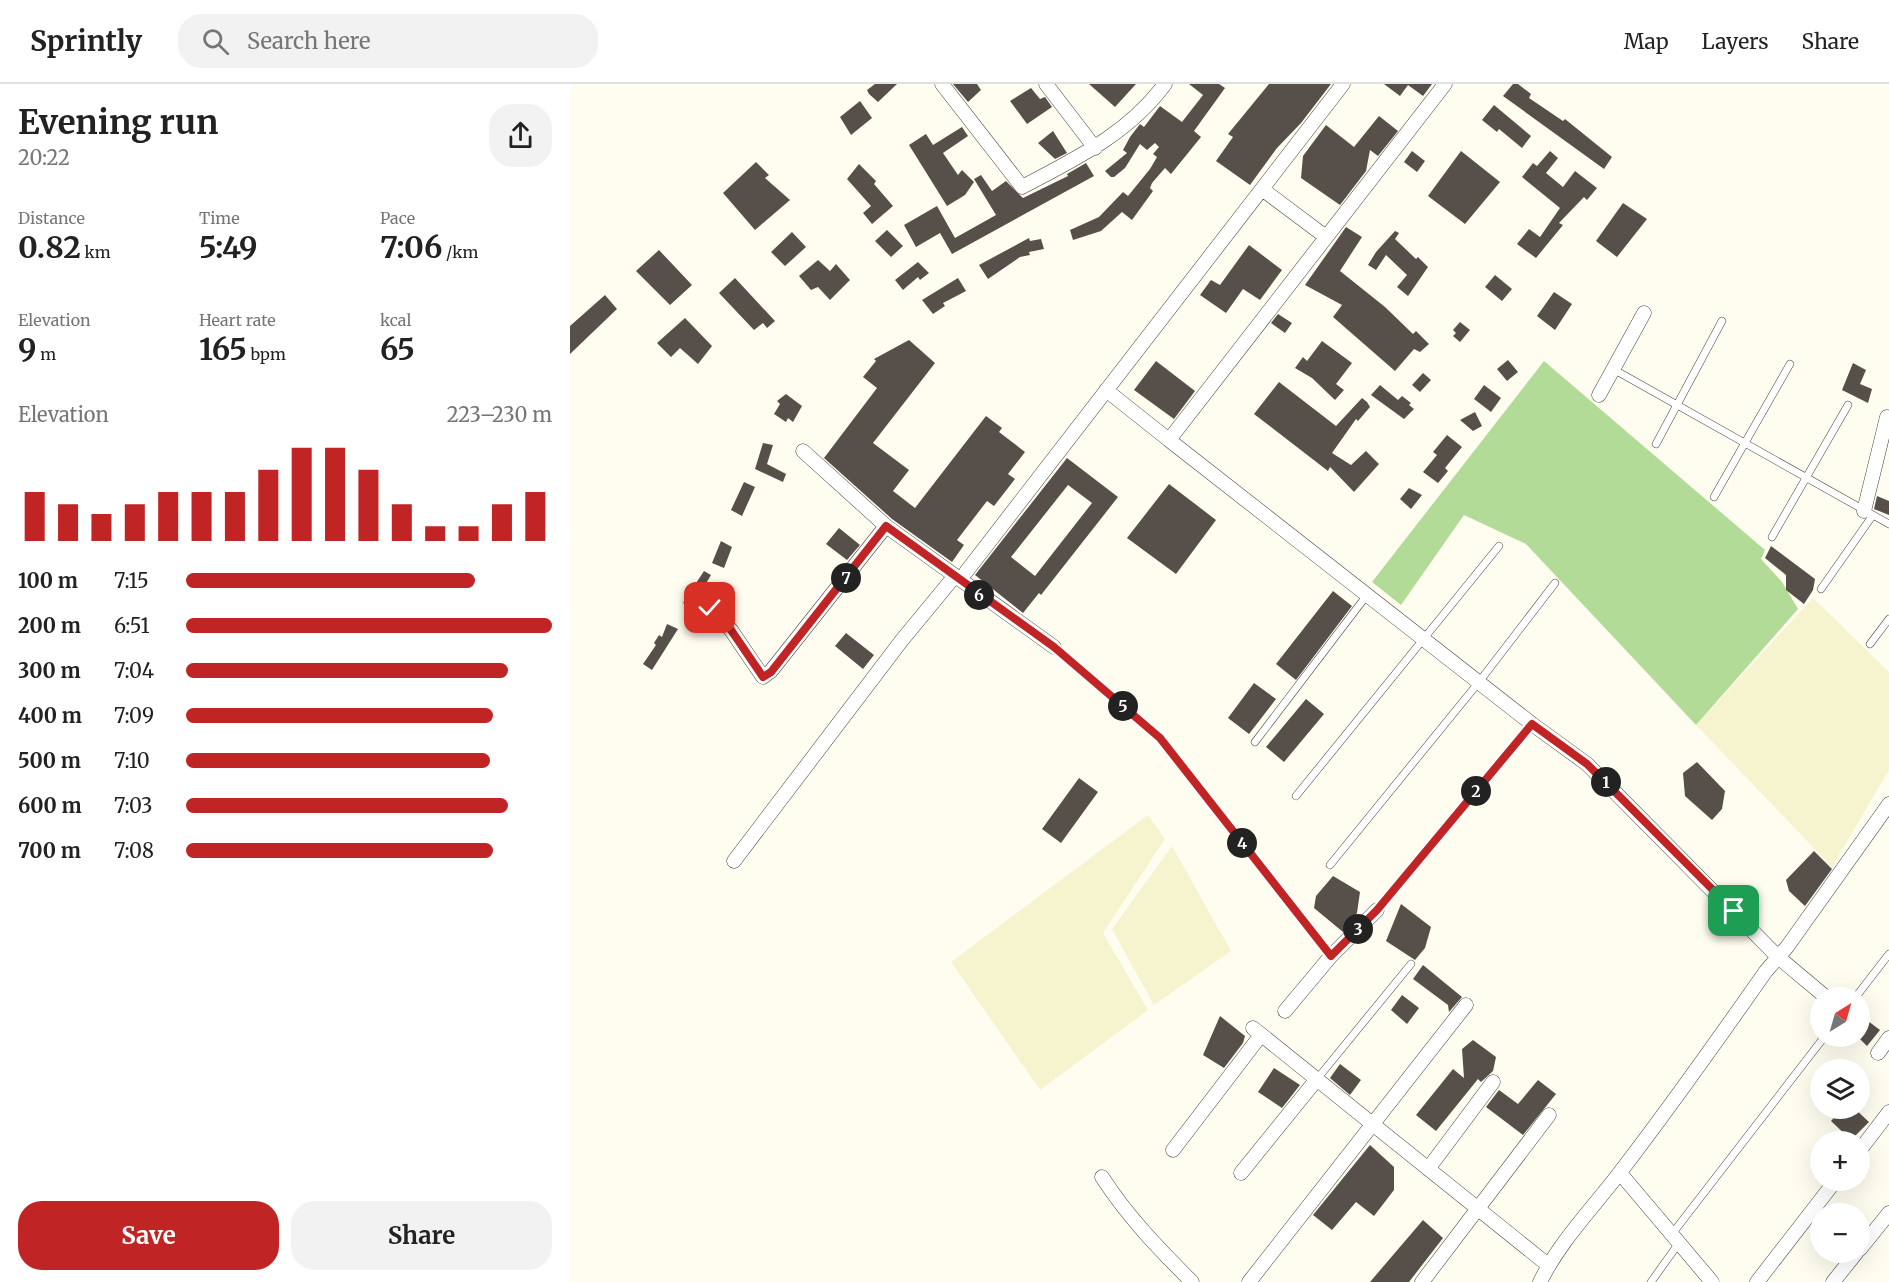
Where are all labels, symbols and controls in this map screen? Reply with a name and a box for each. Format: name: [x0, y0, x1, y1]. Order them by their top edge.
search box: [178, 14, 598, 68]
text: Sprintly: [30, 23, 142, 59]
icon: search: [199, 25, 232, 58]
text: Search here: [247, 27, 370, 55]
text: Map: [1624, 28, 1669, 55]
text: Layers: [1702, 28, 1769, 55]
text: Share: [1802, 28, 1859, 55]
text: Evening run: [18, 102, 218, 143]
button: share: [489, 104, 552, 167]
text: 20:22: [18, 145, 70, 170]
text: Distance: [18, 208, 85, 228]
text: Time: [199, 208, 240, 228]
text: Pace: [380, 208, 415, 228]
text: 0.82: [18, 228, 81, 266]
text: 5:49: [199, 228, 258, 266]
text: 7:06: [380, 228, 442, 266]
text: km: [81, 242, 111, 262]
text: /km: [442, 242, 478, 262]
text: Elevation: [18, 310, 91, 330]
text: Heart rate: [199, 310, 276, 330]
text: kcal: [380, 310, 411, 330]
text: 9: [18, 330, 37, 368]
text: 165: [199, 330, 247, 368]
text: 65: [380, 330, 415, 368]
text: m: [37, 344, 56, 364]
text: bpm: [247, 344, 286, 364]
text: Elevation: [18, 402, 109, 427]
text: 223–230 m: [447, 402, 552, 427]
pin: 7: [831, 563, 861, 593]
text: 100 m: [18, 568, 78, 593]
text: 7:15: [114, 568, 149, 593]
text: 7: [841, 568, 851, 588]
pin: 6: [964, 580, 994, 610]
pin: [684, 582, 735, 633]
text: 6: [974, 585, 984, 605]
icon: check: [693, 591, 726, 624]
text: 200 m: [18, 613, 81, 638]
text: 6:51: [114, 613, 150, 638]
text: 300 m: [18, 658, 81, 683]
text: 7:04: [114, 658, 154, 683]
pin: 5: [1108, 691, 1138, 721]
text: 5: [1118, 696, 1128, 716]
text: 400 m: [18, 703, 82, 728]
text: 7:09: [114, 703, 154, 728]
text: 500 m: [18, 748, 81, 773]
text: 7:10: [114, 748, 150, 773]
pin: 1: [1591, 767, 1621, 797]
text: 1: [1602, 772, 1610, 792]
pin: 2: [1461, 776, 1491, 806]
text: 2: [1471, 781, 1481, 801]
text: 600 m: [18, 793, 82, 818]
text: 7:03: [114, 793, 153, 818]
pin: 4: [1227, 828, 1257, 858]
text: 4: [1237, 833, 1247, 853]
text: 700 m: [18, 838, 81, 863]
text: 7:08: [114, 838, 154, 863]
pin: [1708, 885, 1759, 936]
icon: arrive: [1717, 894, 1750, 927]
pin: 3: [1343, 914, 1373, 944]
text: 3: [1353, 919, 1363, 939]
north arrow: [1810, 987, 1870, 1047]
map controls: [1810, 987, 1870, 1263]
button: layers: [1810, 1059, 1870, 1119]
button: +: [1810, 1131, 1870, 1191]
button: Save: [18, 1201, 279, 1270]
button: Share: [291, 1201, 552, 1270]
button: −: [1810, 1203, 1870, 1263]

